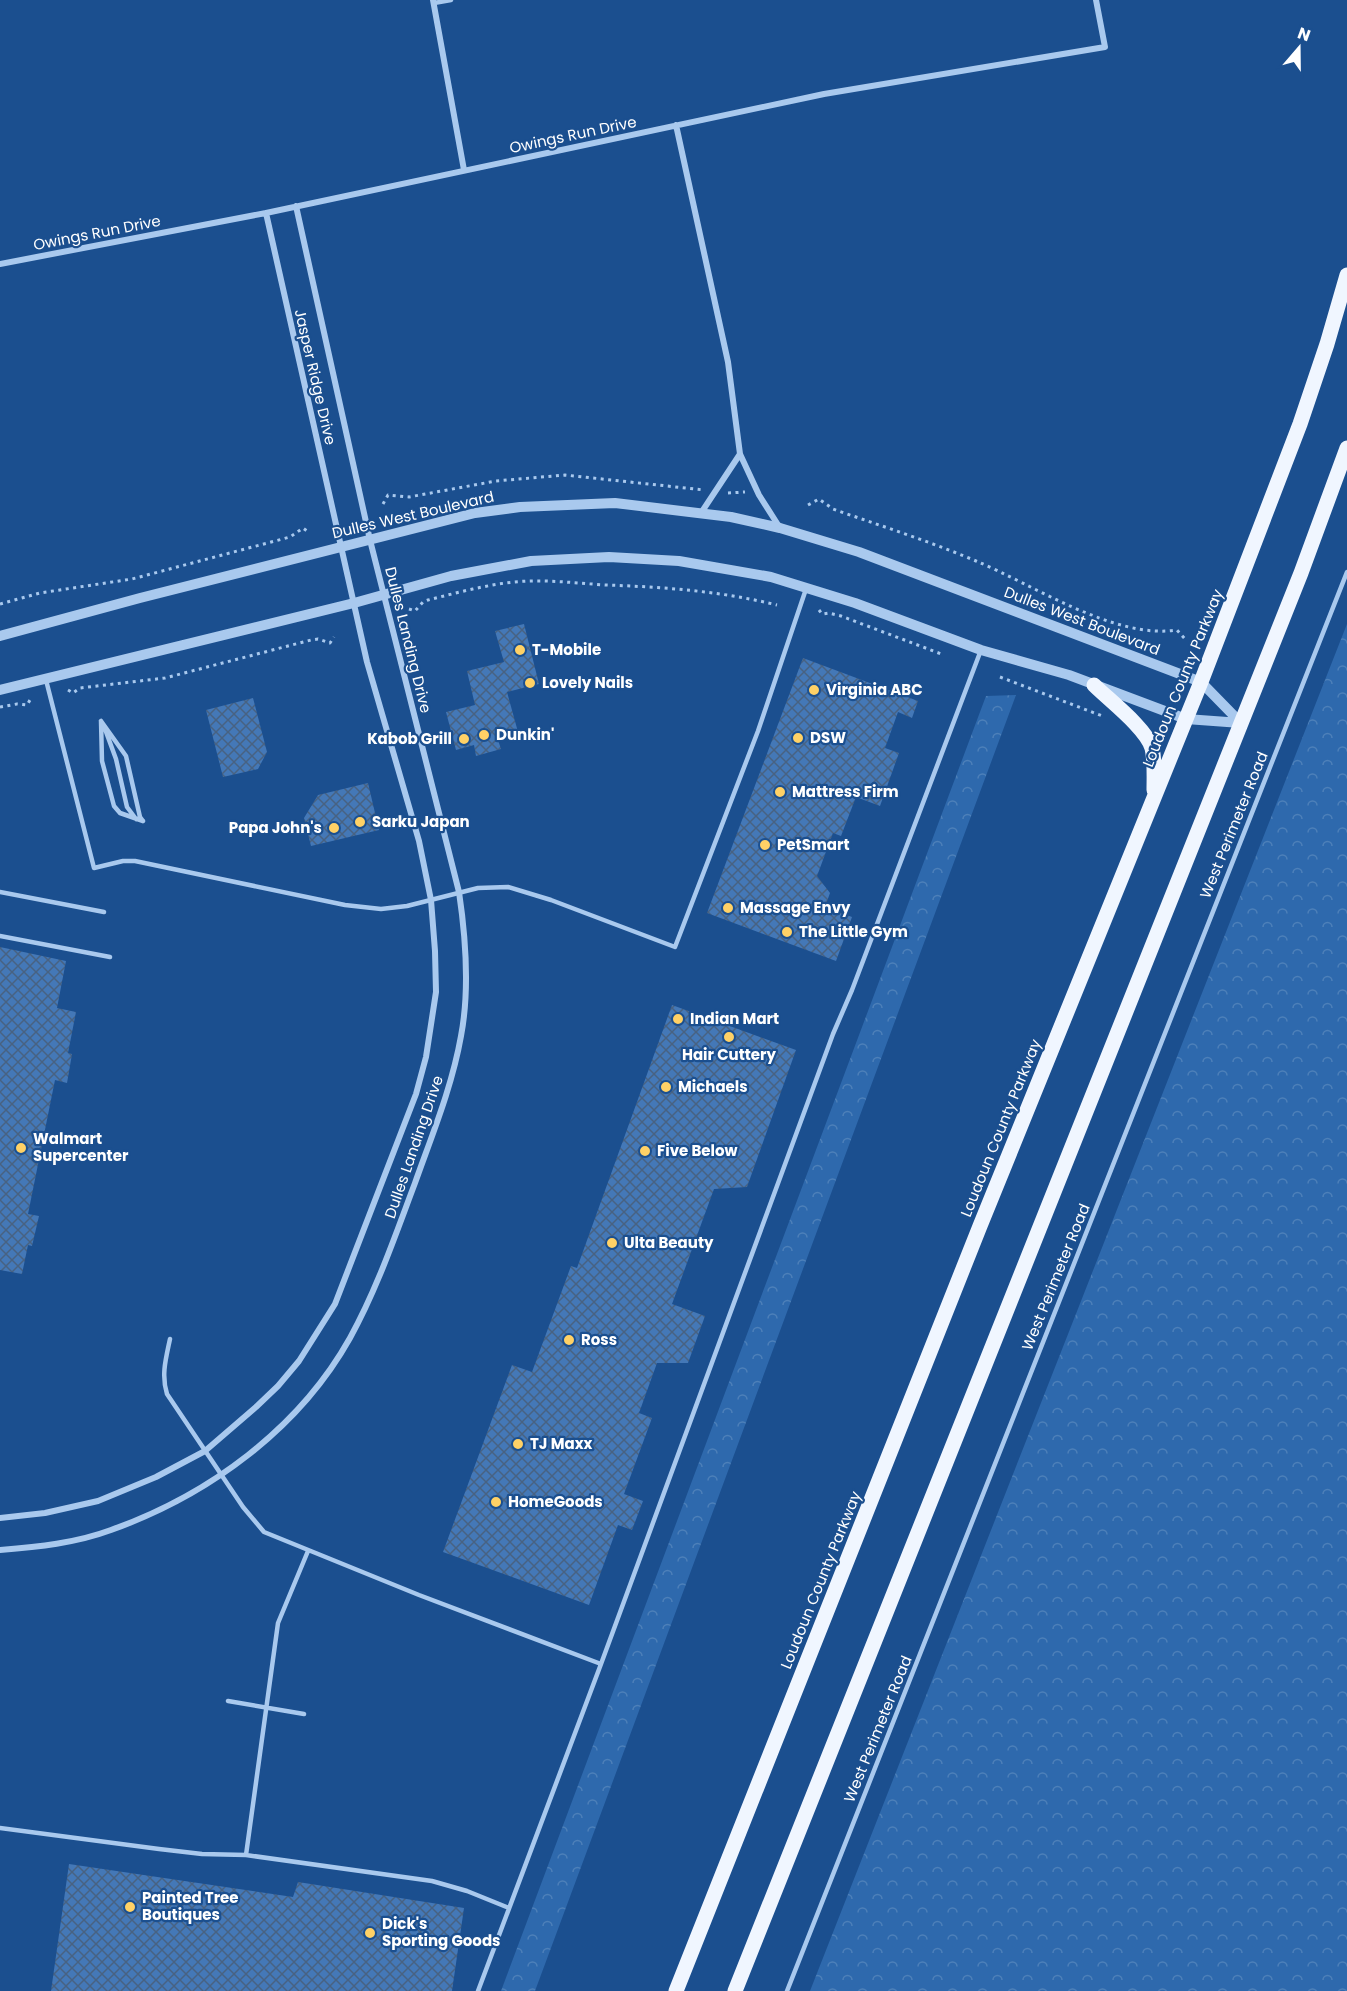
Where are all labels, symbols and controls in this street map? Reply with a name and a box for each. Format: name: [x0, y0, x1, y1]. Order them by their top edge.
north arrow: [1269, 18, 1329, 78]
text: N: [1294, 22, 1314, 47]
street label: Owings Run Drive: [507, 111, 638, 158]
street label: Owings Run Drive: [31, 210, 162, 255]
street label: Jasper Ridge Drive: [290, 307, 341, 447]
street label: Dulles West Boulevard: [330, 486, 496, 543]
street label: Dulles Landing Drive: [380, 565, 437, 715]
street label: Dulles West Boulevard: [1001, 581, 1163, 660]
street label: Loudoun County Parkway: [1137, 585, 1228, 770]
place label: T-Mobile: [532, 639, 601, 660]
marker: T-Mobile: [513, 643, 527, 657]
place label: Lovely Nails: [542, 672, 633, 693]
marker: Lovely Nails: [523, 676, 537, 690]
place label: Virginia ABC: [826, 679, 923, 700]
marker: Virginia ABC: [807, 683, 821, 697]
place label: Dunkin': [496, 724, 554, 745]
place label: DSW: [810, 727, 846, 748]
place label: Kabob Grill: [367, 728, 452, 749]
marker: Dunkin': [477, 728, 491, 742]
marker: DSW: [791, 731, 805, 745]
marker: Kabob Grill: [457, 732, 471, 746]
street label: West Perimeter Road: [1194, 748, 1273, 901]
place label: Mattress Firm: [792, 781, 899, 802]
marker: Mattress Firm: [773, 785, 787, 799]
place label: Sarku Japan: [372, 811, 470, 832]
marker: Sarku Japan: [353, 815, 367, 829]
place label: Papa John's: [229, 817, 322, 838]
marker: Papa John's: [327, 821, 341, 835]
place label: PetSmart: [777, 834, 850, 855]
marker: PetSmart: [758, 838, 772, 852]
place label: Massage Envy: [740, 897, 851, 918]
marker: Massage Envy: [721, 901, 735, 915]
place label: The Little Gym: [799, 921, 908, 942]
marker: The Little Gym: [780, 925, 794, 939]
place label: Indian Mart: [690, 1008, 779, 1029]
marker: Indian Mart: [671, 1012, 685, 1026]
marker: Hair Cuttery: [722, 1030, 736, 1044]
street label: Loudoun County Parkway: [955, 1035, 1046, 1220]
place label: Hair Cuttery: [682, 1044, 777, 1065]
street label: Dulles Landing Drive: [379, 1072, 448, 1221]
place label: Michaels: [678, 1076, 748, 1097]
marker: Michaels: [659, 1080, 673, 1094]
place label: Walmart Supercenter: [33, 1128, 129, 1166]
place label: Five Below: [657, 1140, 738, 1161]
marker: Walmart Supercenter: [14, 1141, 28, 1155]
marker: Five Below: [638, 1144, 652, 1158]
street label: West Perimeter Road: [1016, 1200, 1095, 1353]
place label: Ulta Beauty: [624, 1232, 714, 1253]
marker: Ulta Beauty: [605, 1236, 619, 1250]
place label: Ross: [581, 1329, 617, 1350]
marker: Ross: [562, 1333, 576, 1347]
place label: TJ Maxx: [530, 1433, 592, 1454]
marker: TJ Maxx: [511, 1437, 525, 1451]
street label: Loudoun County Parkway: [775, 1487, 866, 1672]
place label: HomeGoods: [508, 1491, 603, 1512]
marker: HomeGoods: [489, 1495, 503, 1509]
street label: West Perimeter Road: [838, 1652, 917, 1805]
place label: Painted Tree Boutiques: [142, 1887, 239, 1925]
marker: Painted Tree Boutiques: [123, 1900, 137, 1914]
place label: Dick's Sporting Goods: [382, 1913, 500, 1951]
marker: Dick's Sporting Goods: [363, 1926, 377, 1940]

